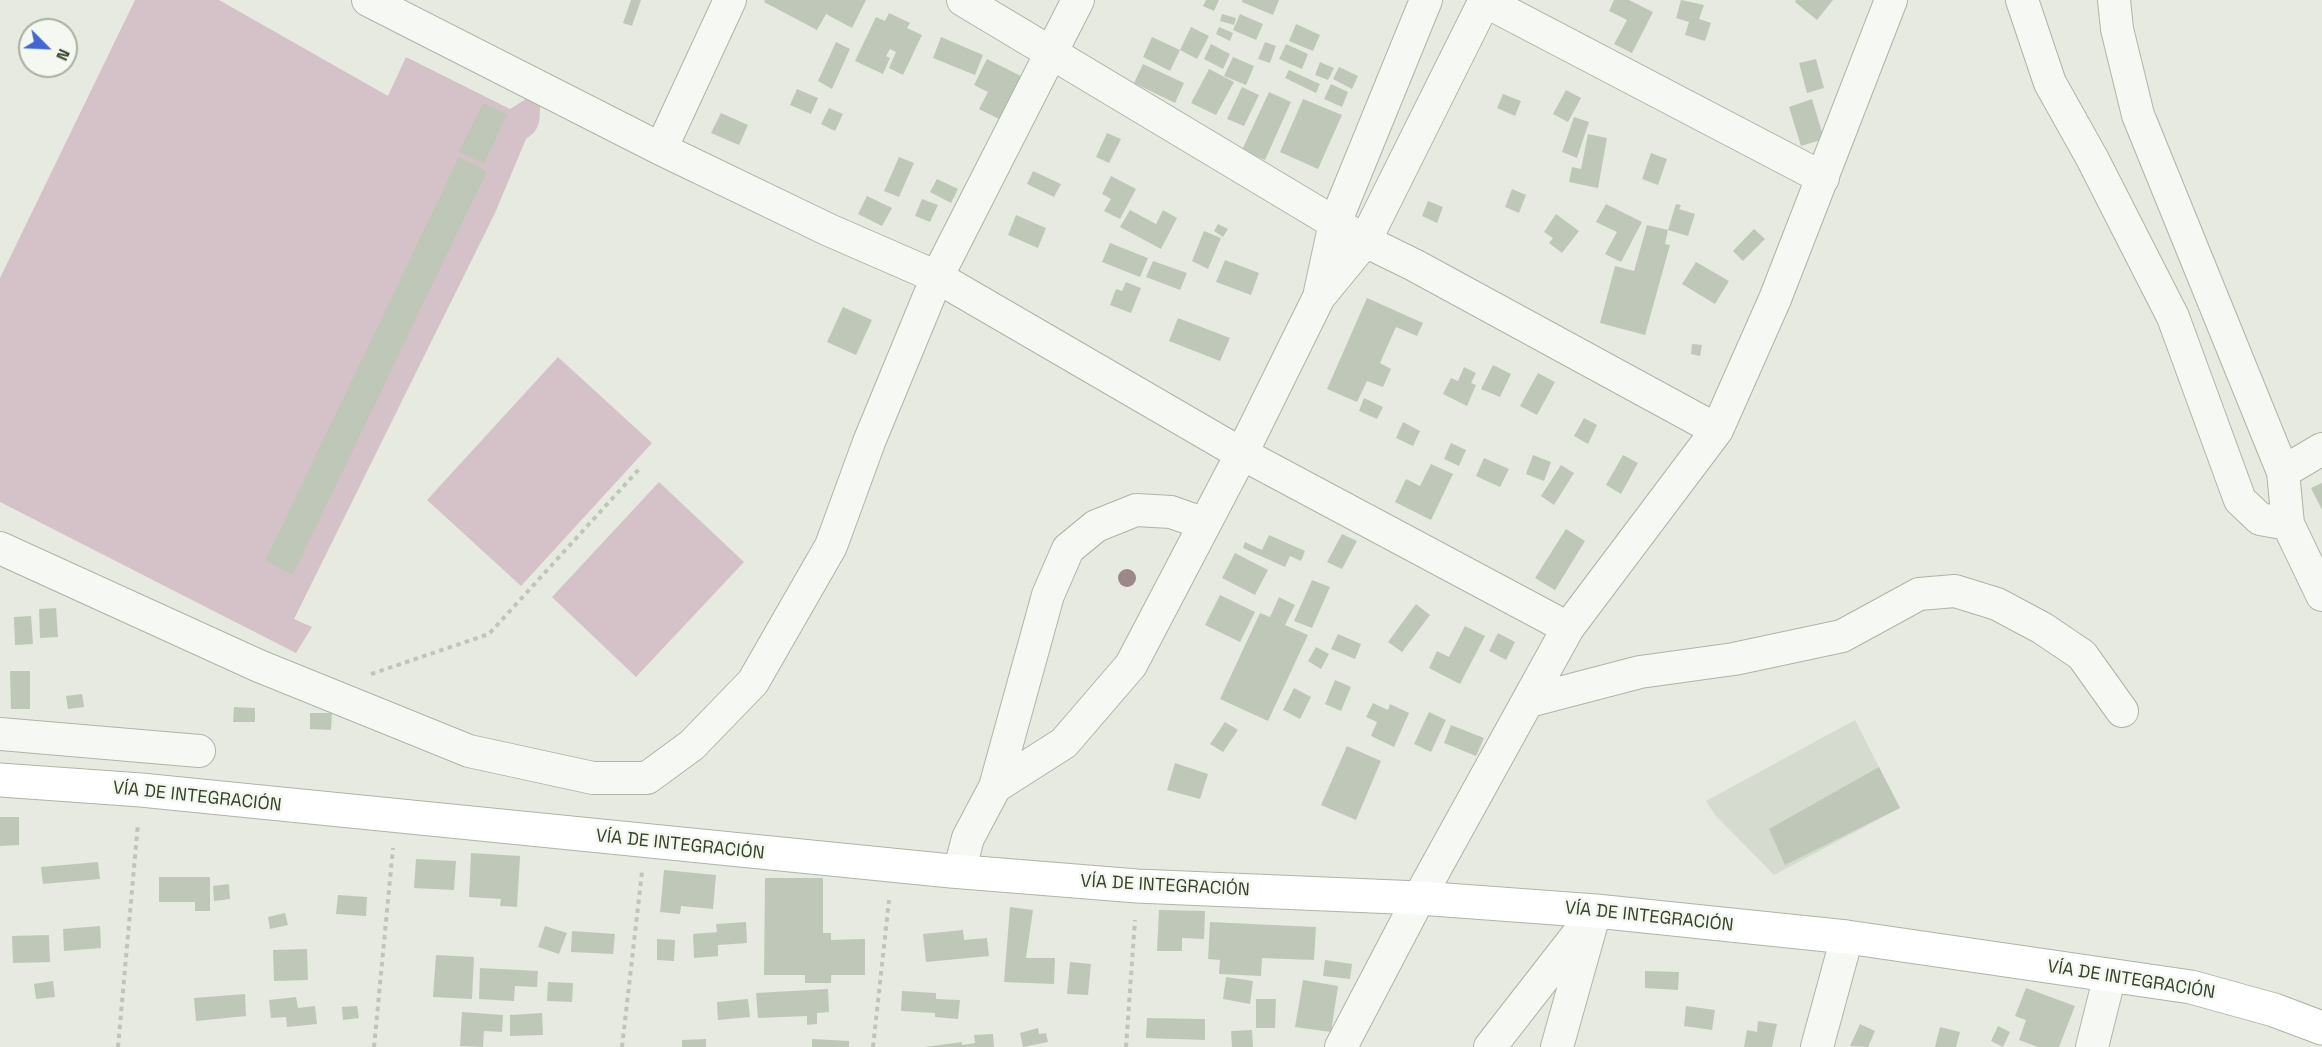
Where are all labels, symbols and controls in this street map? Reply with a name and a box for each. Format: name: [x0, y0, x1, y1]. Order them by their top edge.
north arrow: [18, 18, 78, 78]
text: N: [51, 46, 75, 64]
street label: VÍA DE INTEGRACIÓN: [112, 777, 282, 817]
street label: VÍA DE INTEGRACIÓN: [595, 825, 765, 865]
street label: VÍA DE INTEGRACIÓN: [1080, 871, 1250, 901]
street label: VÍA DE INTEGRACIÓN: [1564, 897, 1734, 937]
street label: VÍA DE INTEGRACIÓN: [2046, 956, 2216, 1004]

